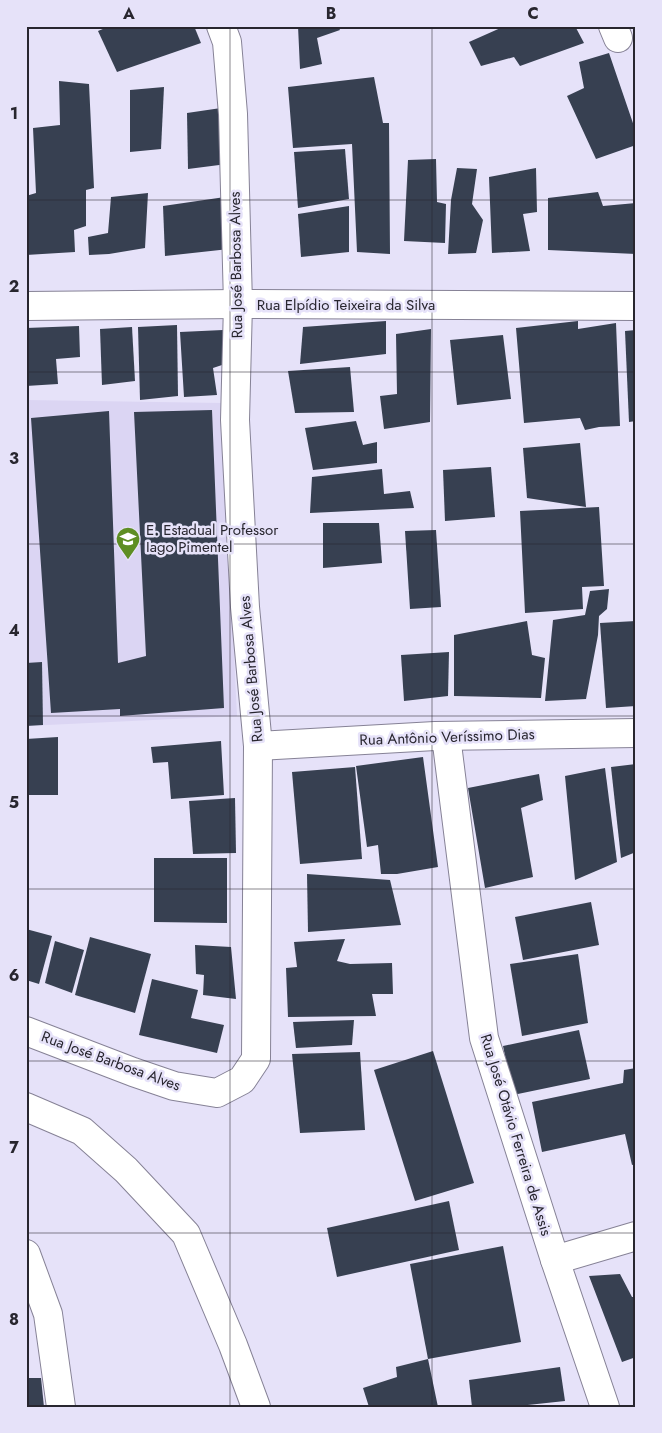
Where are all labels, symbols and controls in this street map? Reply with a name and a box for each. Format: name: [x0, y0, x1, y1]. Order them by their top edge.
text: A: [122, 2, 135, 25]
text: B: [326, 2, 336, 25]
text: C: [527, 2, 539, 25]
text: 1: [10, 102, 18, 125]
street label: Rua José Barbosa Alves: [224, 191, 248, 339]
text: 2: [9, 275, 19, 298]
street label: Rua Elpídio Teixeira da Silva: [257, 294, 435, 316]
text: 3: [9, 447, 19, 470]
place label: E. Estadual Professor Iago Pimentel: [146, 519, 279, 558]
school or university icon: E. Estadual Professor Iago Pimentel: [115, 526, 141, 560]
street label: Rua José Barbosa Alves: [234, 595, 268, 743]
text: 4: [8, 619, 20, 642]
street label: Rua Antônio Veríssimo Dias: [359, 723, 535, 751]
text: 5: [9, 791, 19, 814]
text: 6: [9, 964, 19, 987]
street label: Rua José Barbosa Alves: [38, 1026, 184, 1096]
street label: Rua José Otávio Ferreira de Assis: [475, 1031, 557, 1239]
text: 7: [9, 1136, 19, 1159]
text: 8: [9, 1308, 19, 1331]

